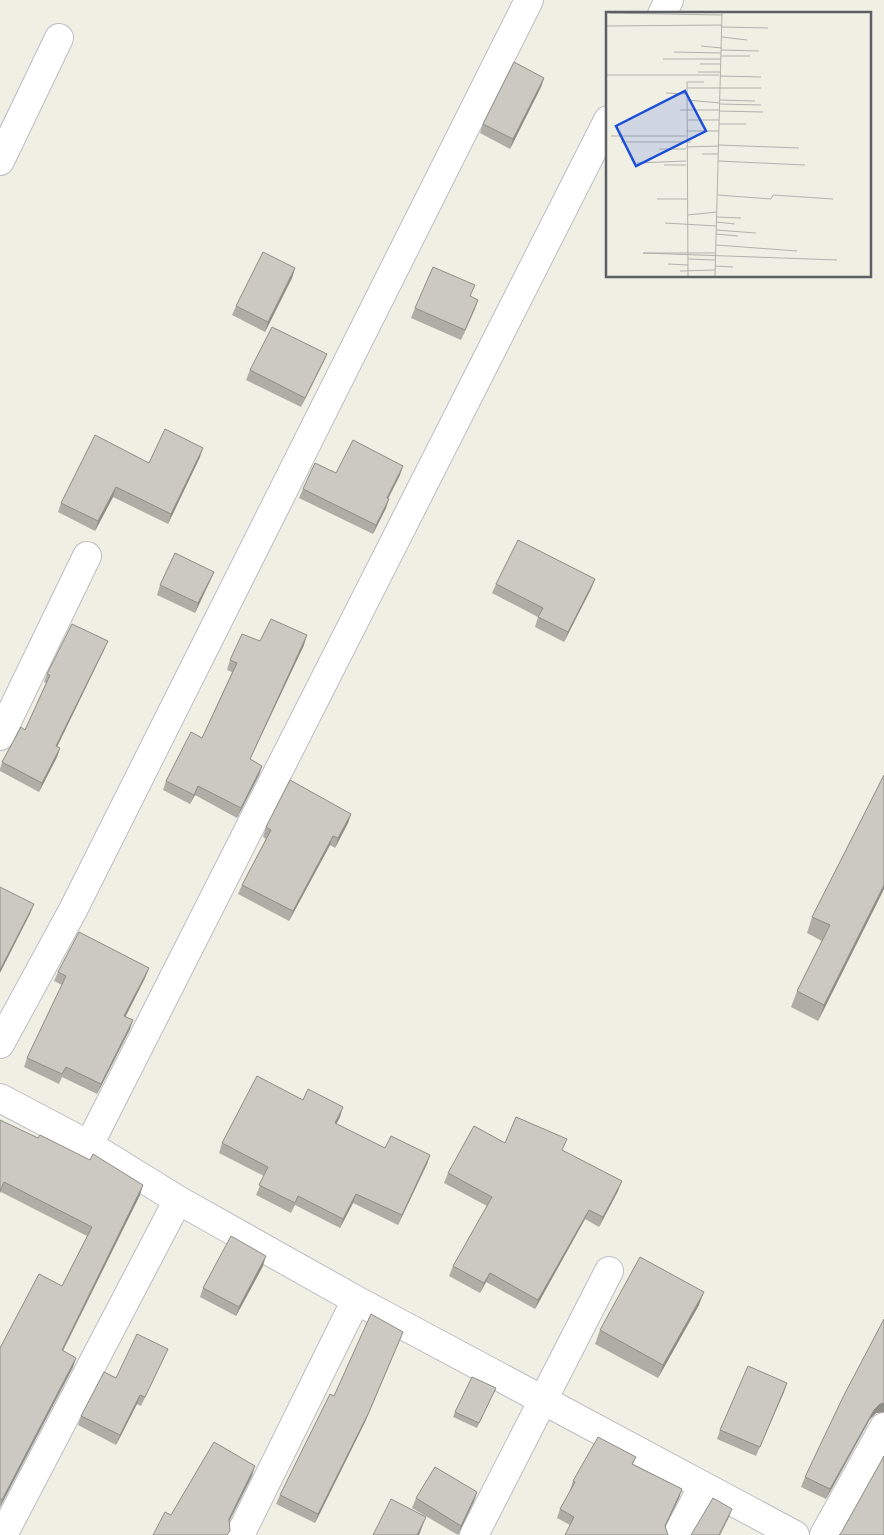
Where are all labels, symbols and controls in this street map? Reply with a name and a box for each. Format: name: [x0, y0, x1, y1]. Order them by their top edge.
inset map: [606, 12, 872, 278]

